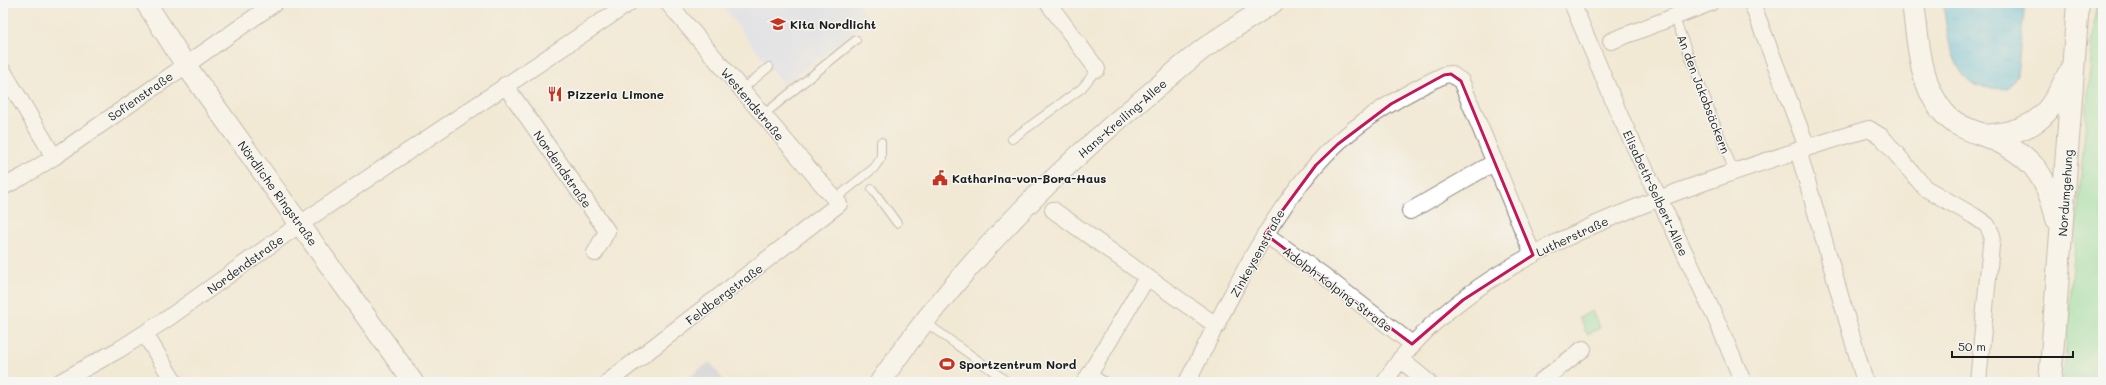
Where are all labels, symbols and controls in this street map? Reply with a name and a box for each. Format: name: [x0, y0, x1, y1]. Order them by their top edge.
school or university icon: Kita Nordlicht: [769, 15, 787, 33]
place label: Kita Nordlicht: [790, 16, 876, 32]
street label: An den Jakobsäckern: [1674, 32, 1734, 156]
street label: Westendstraße: [718, 64, 788, 144]
street label: Sofienstraße: [104, 68, 176, 124]
street label: Hans-Kreiling-Allee: [1074, 75, 1170, 161]
restaurant icon: Pizzeria Limone: [546, 85, 564, 103]
place label: Pizzeria Limone: [567, 86, 664, 102]
street label: Nordendstraße: [530, 127, 596, 211]
street label: Elisabeth-Selbert-Allee: [1620, 128, 1692, 258]
street label: Nördliche Ringstraße: [234, 137, 322, 249]
street label: Nordumgehung: [2054, 149, 2076, 237]
public building icon: Katharina-von-Bora-Haus: [931, 169, 949, 187]
place label: Katharina-von-Bora-Haus: [952, 170, 1106, 186]
street label: Zinkeysenstraße: [1226, 206, 1288, 300]
street label: Lutherstraße: [1533, 212, 1611, 260]
street label: Nordendstraße: [204, 231, 286, 297]
street label: Adolph-Kolping-Straße: [1280, 243, 1396, 335]
street label: Feldbergstraße: [682, 260, 766, 328]
scale bar: [1952, 333, 2073, 359]
text: 50 m: [1958, 338, 1986, 354]
sports icon: Sportzentrum Nord: [938, 355, 956, 373]
place label: Sportzentrum Nord: [959, 356, 1077, 372]

